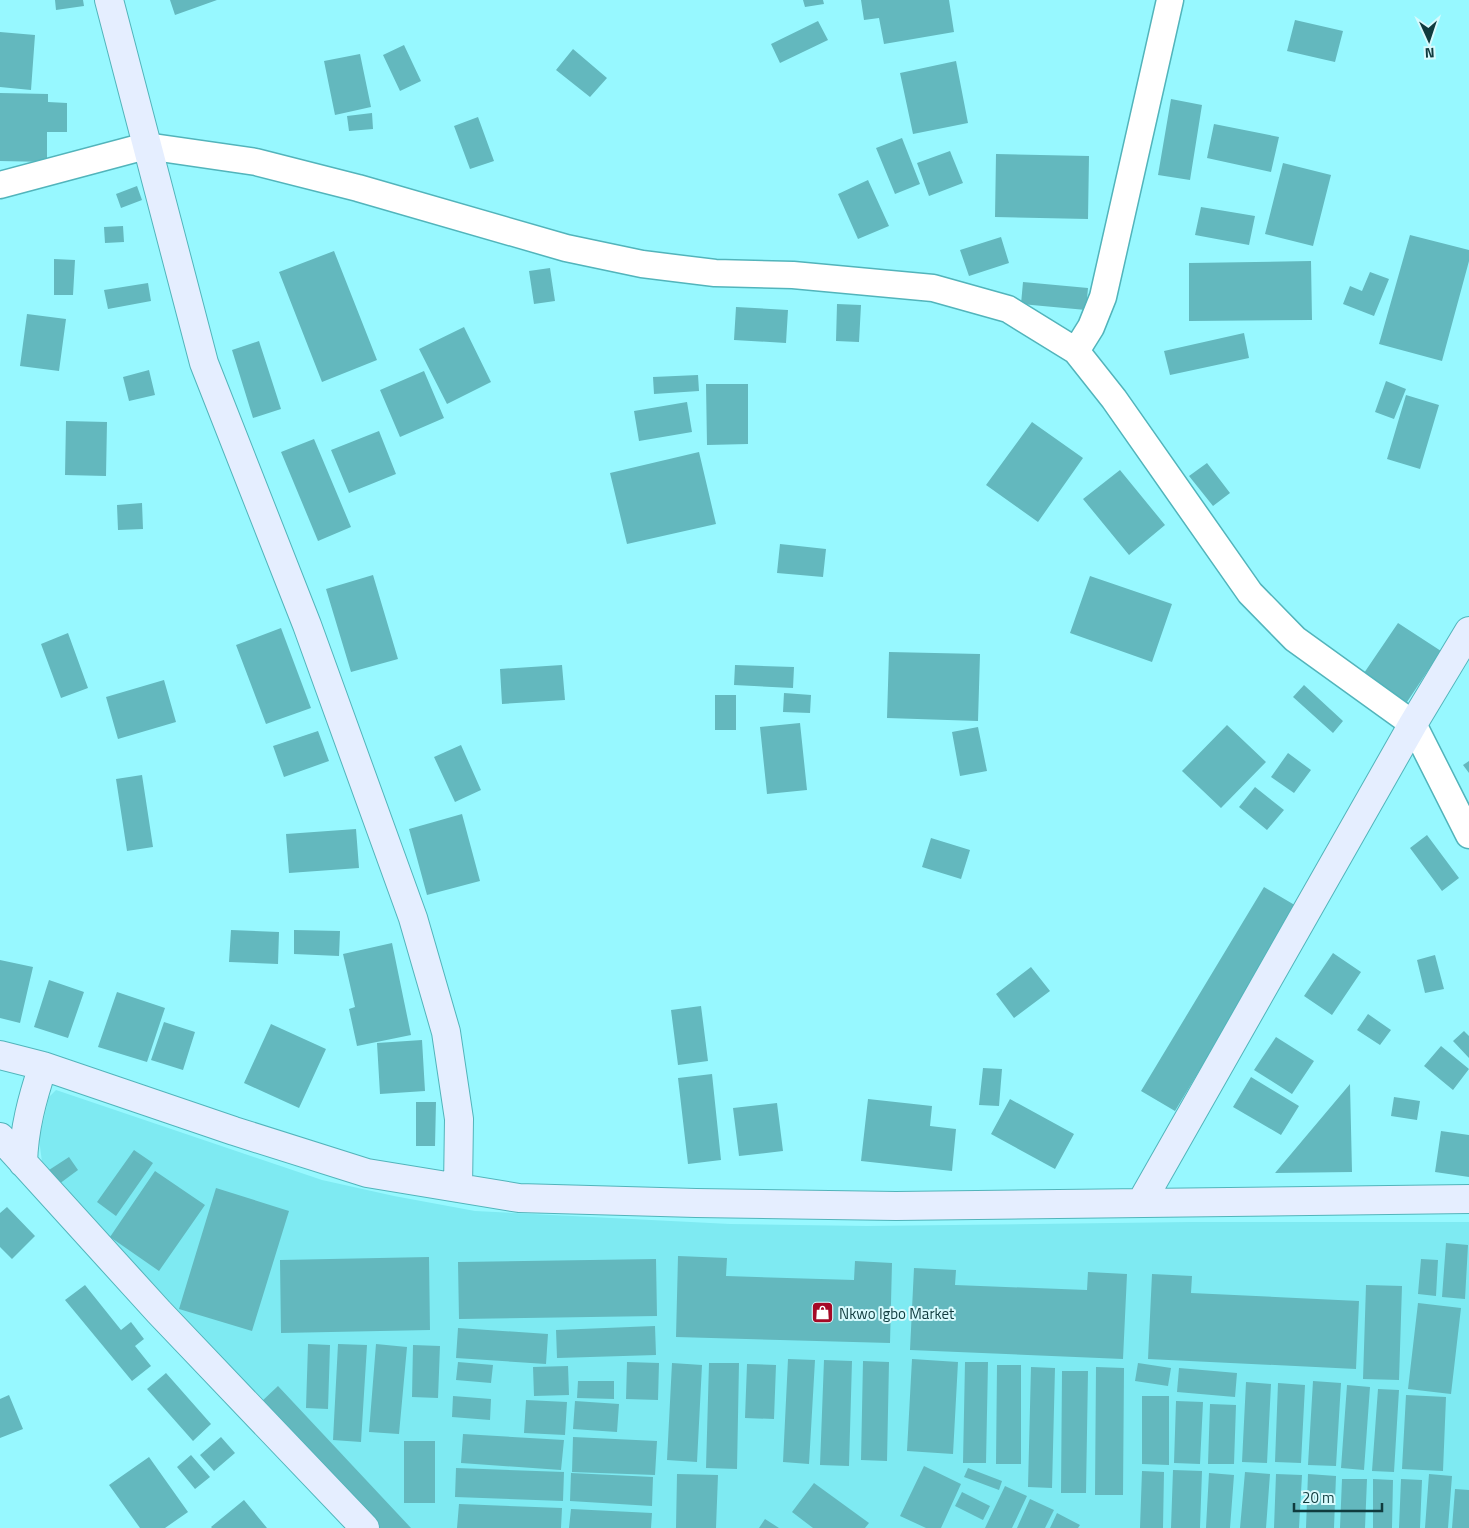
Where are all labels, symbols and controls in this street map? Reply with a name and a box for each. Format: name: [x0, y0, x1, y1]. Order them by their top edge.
north arrow: [1404, 15, 1454, 65]
text: N: [1424, 43, 1435, 64]
shop icon: Nkwo Igbo Market: [811, 1301, 835, 1325]
place label: Nkwo Igbo Market: [839, 1302, 955, 1325]
scale bar: [1294, 1480, 1382, 1512]
text: 20 m: [1302, 1486, 1335, 1509]

